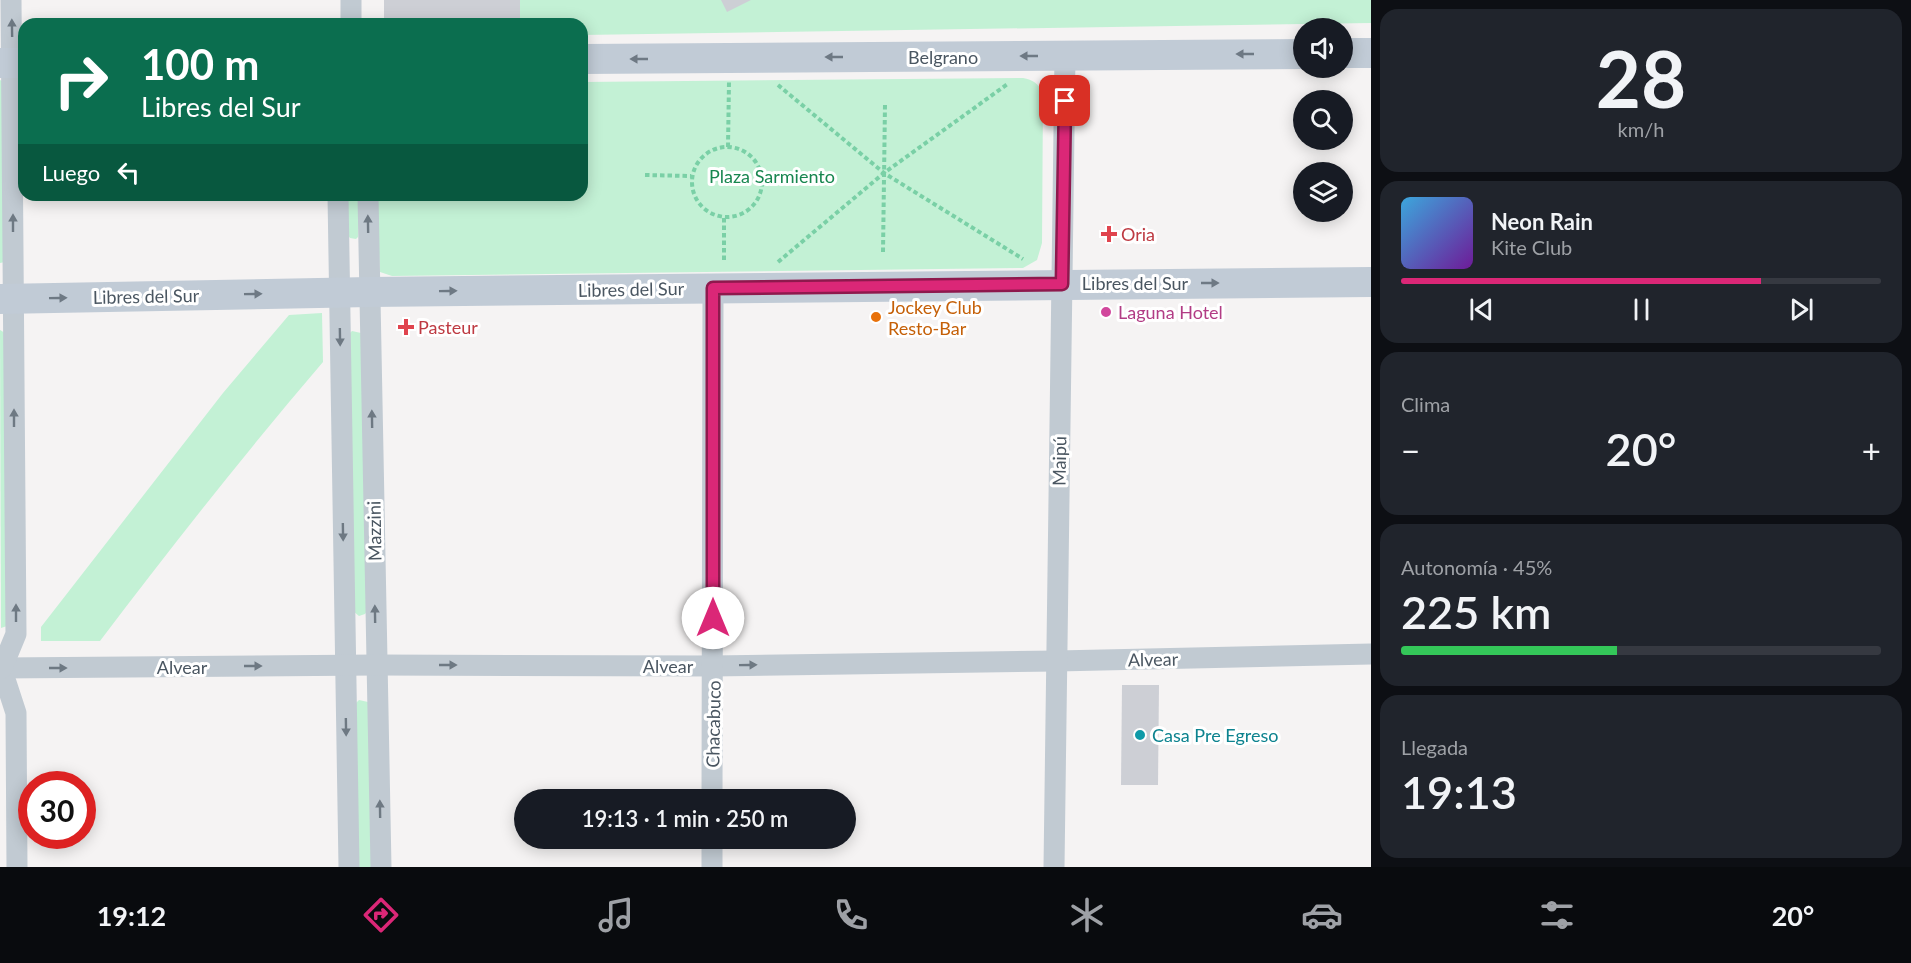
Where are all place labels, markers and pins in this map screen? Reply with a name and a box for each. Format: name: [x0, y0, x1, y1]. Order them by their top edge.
pin: [1039, 75, 1090, 126]
place label: Oria: [1121, 223, 1155, 245]
marker: Oria: [1102, 227, 1116, 241]
place label: Jockey Club Resto-Bar: [888, 296, 982, 339]
place label: Laguna Hotel: [1118, 301, 1223, 323]
marker: Laguna Hotel: [1099, 305, 1113, 319]
marker: Jockey Club Resto-Bar: [869, 310, 883, 324]
place label: Pasteur: [418, 316, 478, 338]
marker: Pasteur: [399, 320, 413, 334]
place label: Casa Pre Egreso: [1152, 724, 1278, 746]
marker: Casa Pre Egreso: [1133, 728, 1147, 742]

